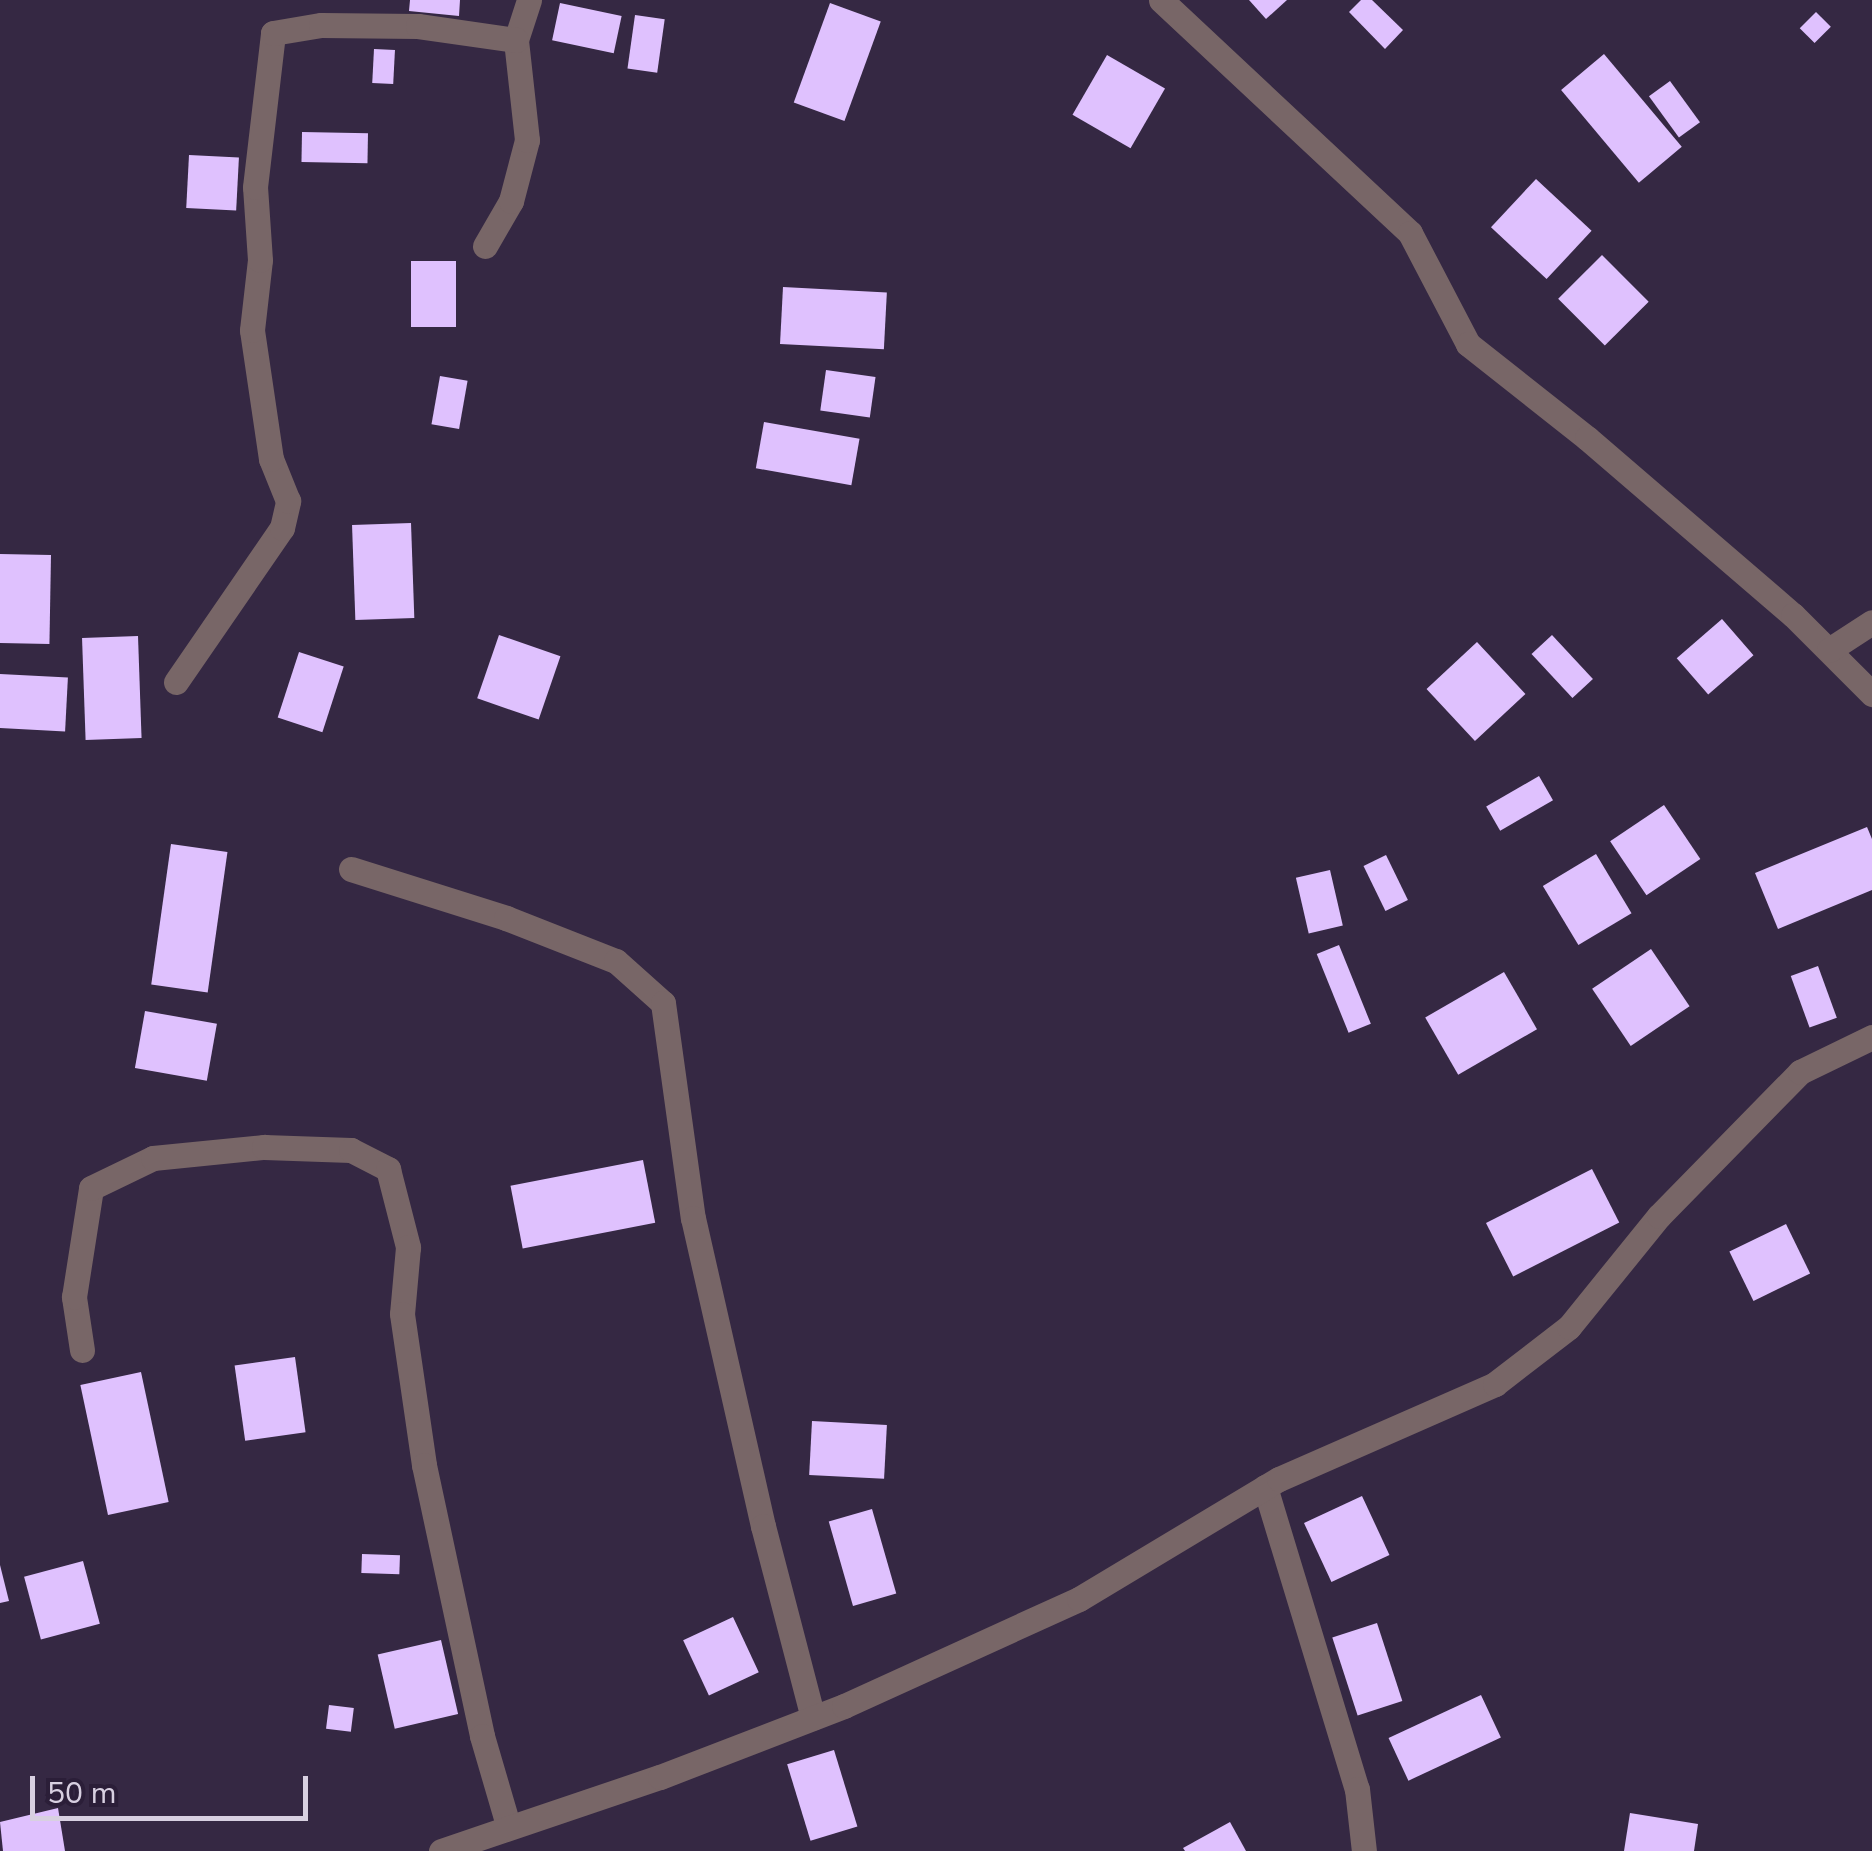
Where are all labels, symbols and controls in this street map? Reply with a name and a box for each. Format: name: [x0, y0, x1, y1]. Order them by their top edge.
scale bar: [35, 1756, 312, 1818]
text: 50 m: [47, 1773, 116, 1814]

